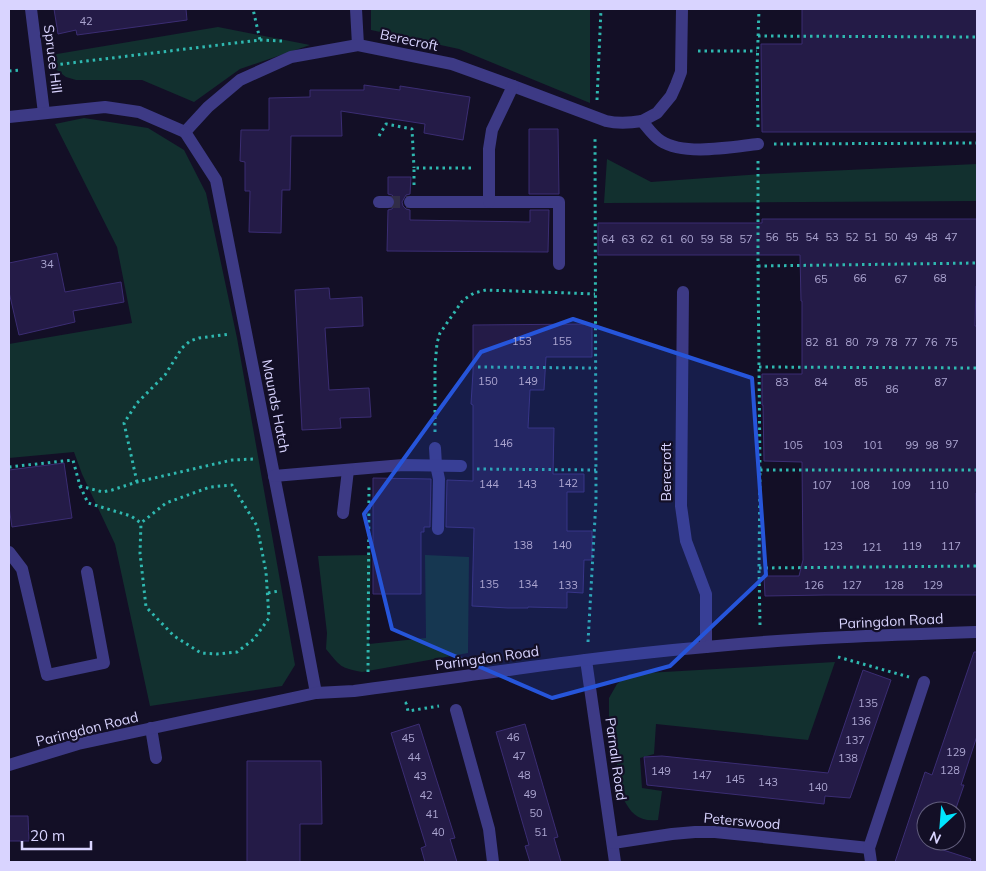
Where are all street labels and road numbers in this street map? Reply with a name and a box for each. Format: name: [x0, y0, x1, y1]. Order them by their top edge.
street label: Spruce Hill: [40, 24, 66, 94]
street label: Berecroft: [378, 25, 440, 55]
street label: Maunds Hatch: [258, 358, 294, 454]
street label: Berecroft: [657, 442, 675, 501]
street label: Paringdon Road: [838, 609, 944, 633]
street label: Paringdon Road: [434, 642, 540, 674]
street label: Paringdon Road: [34, 708, 140, 750]
street label: Parnall Road: [601, 716, 631, 802]
street label: Peterswood: [703, 809, 781, 833]

